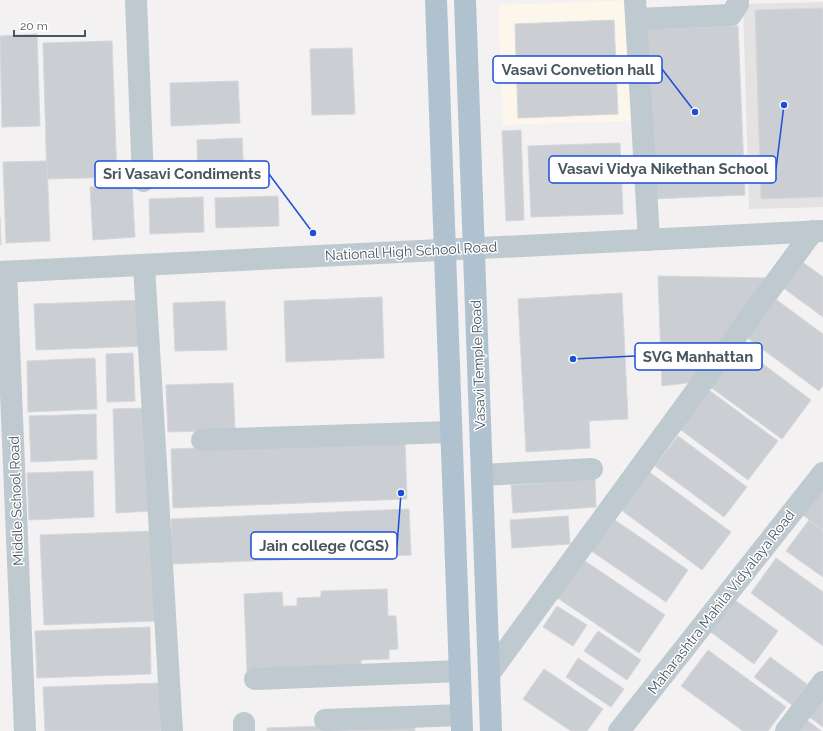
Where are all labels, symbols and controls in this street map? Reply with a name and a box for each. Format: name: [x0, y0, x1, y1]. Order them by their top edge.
scale bar: [14, 12, 85, 38]
text: 20 m: [20, 19, 48, 33]
callout: Vasavi Convetion hall: [493, 56, 662, 83]
text: Vasavi Convetion hall: [502, 61, 655, 79]
callout: Vasavi Vidya Nikethan School: [549, 156, 776, 183]
text: Vasavi Vidya Nikethan School: [558, 160, 769, 178]
callout: Sri Vasavi Condiments: [95, 161, 269, 188]
text: Sri Vasavi Condiments: [103, 165, 261, 183]
street label: National High School Road: [324, 238, 498, 264]
street label: Vasavi Temple Road: [468, 300, 488, 430]
callout: SVG Manhattan: [635, 343, 762, 370]
text: SVG Manhattan: [643, 348, 753, 366]
street label: Middle School Road: [6, 436, 26, 566]
street label: Maharashtra Mahila Vidyalaya Road: [644, 507, 798, 697]
callout: Jain college (CGS): [251, 532, 397, 559]
text: Jain college (CGS): [259, 537, 389, 555]

